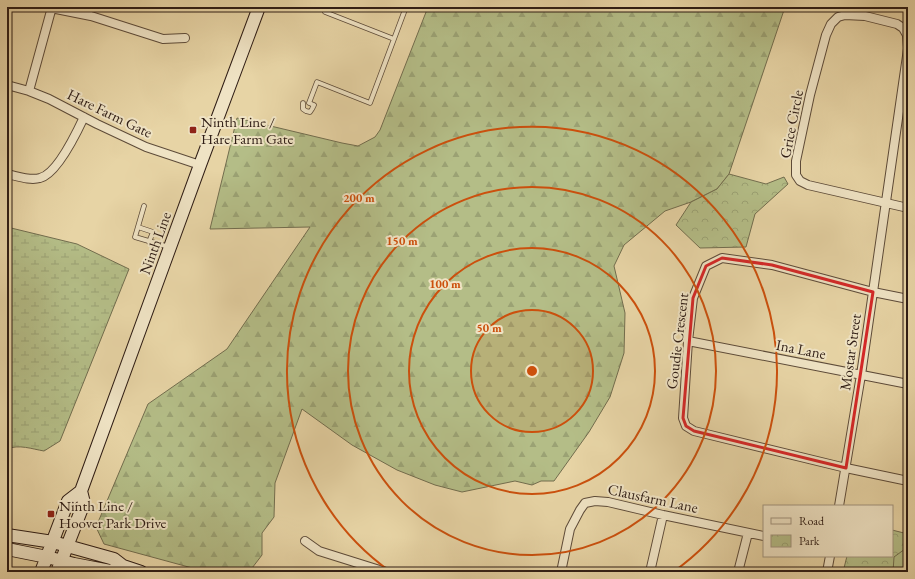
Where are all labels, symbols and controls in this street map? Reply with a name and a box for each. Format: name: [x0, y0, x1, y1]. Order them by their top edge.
street label: Hare Farm Gate: [64, 84, 156, 142]
street label: Grice Circle: [775, 88, 807, 160]
place label: Ninth Line / Hare Farm Gate: [201, 112, 294, 148]
marker: Ninth Line / Hare Farm Gate: [188, 125, 198, 135]
text: 200 m: [343, 190, 375, 206]
street label: Ninth Line: [135, 209, 175, 277]
text: 150 m: [386, 233, 418, 249]
text: 100 m: [429, 276, 461, 292]
street label: Goudie Crescent: [662, 291, 692, 390]
street label: Mostar Street: [835, 312, 865, 392]
text: 50 m: [476, 320, 502, 336]
street label: Ina Lane: [774, 335, 828, 363]
centre of rings: [525, 364, 539, 378]
street label: Clausfarm Lane: [606, 479, 700, 517]
place label: Ninth Line / Hoover Park Drive: [59, 496, 167, 532]
legend: [763, 505, 893, 557]
marker: Ninth Line / Hoover Park Drive: [46, 509, 56, 519]
text: Road: [799, 513, 825, 529]
text: Park: [799, 533, 820, 549]

